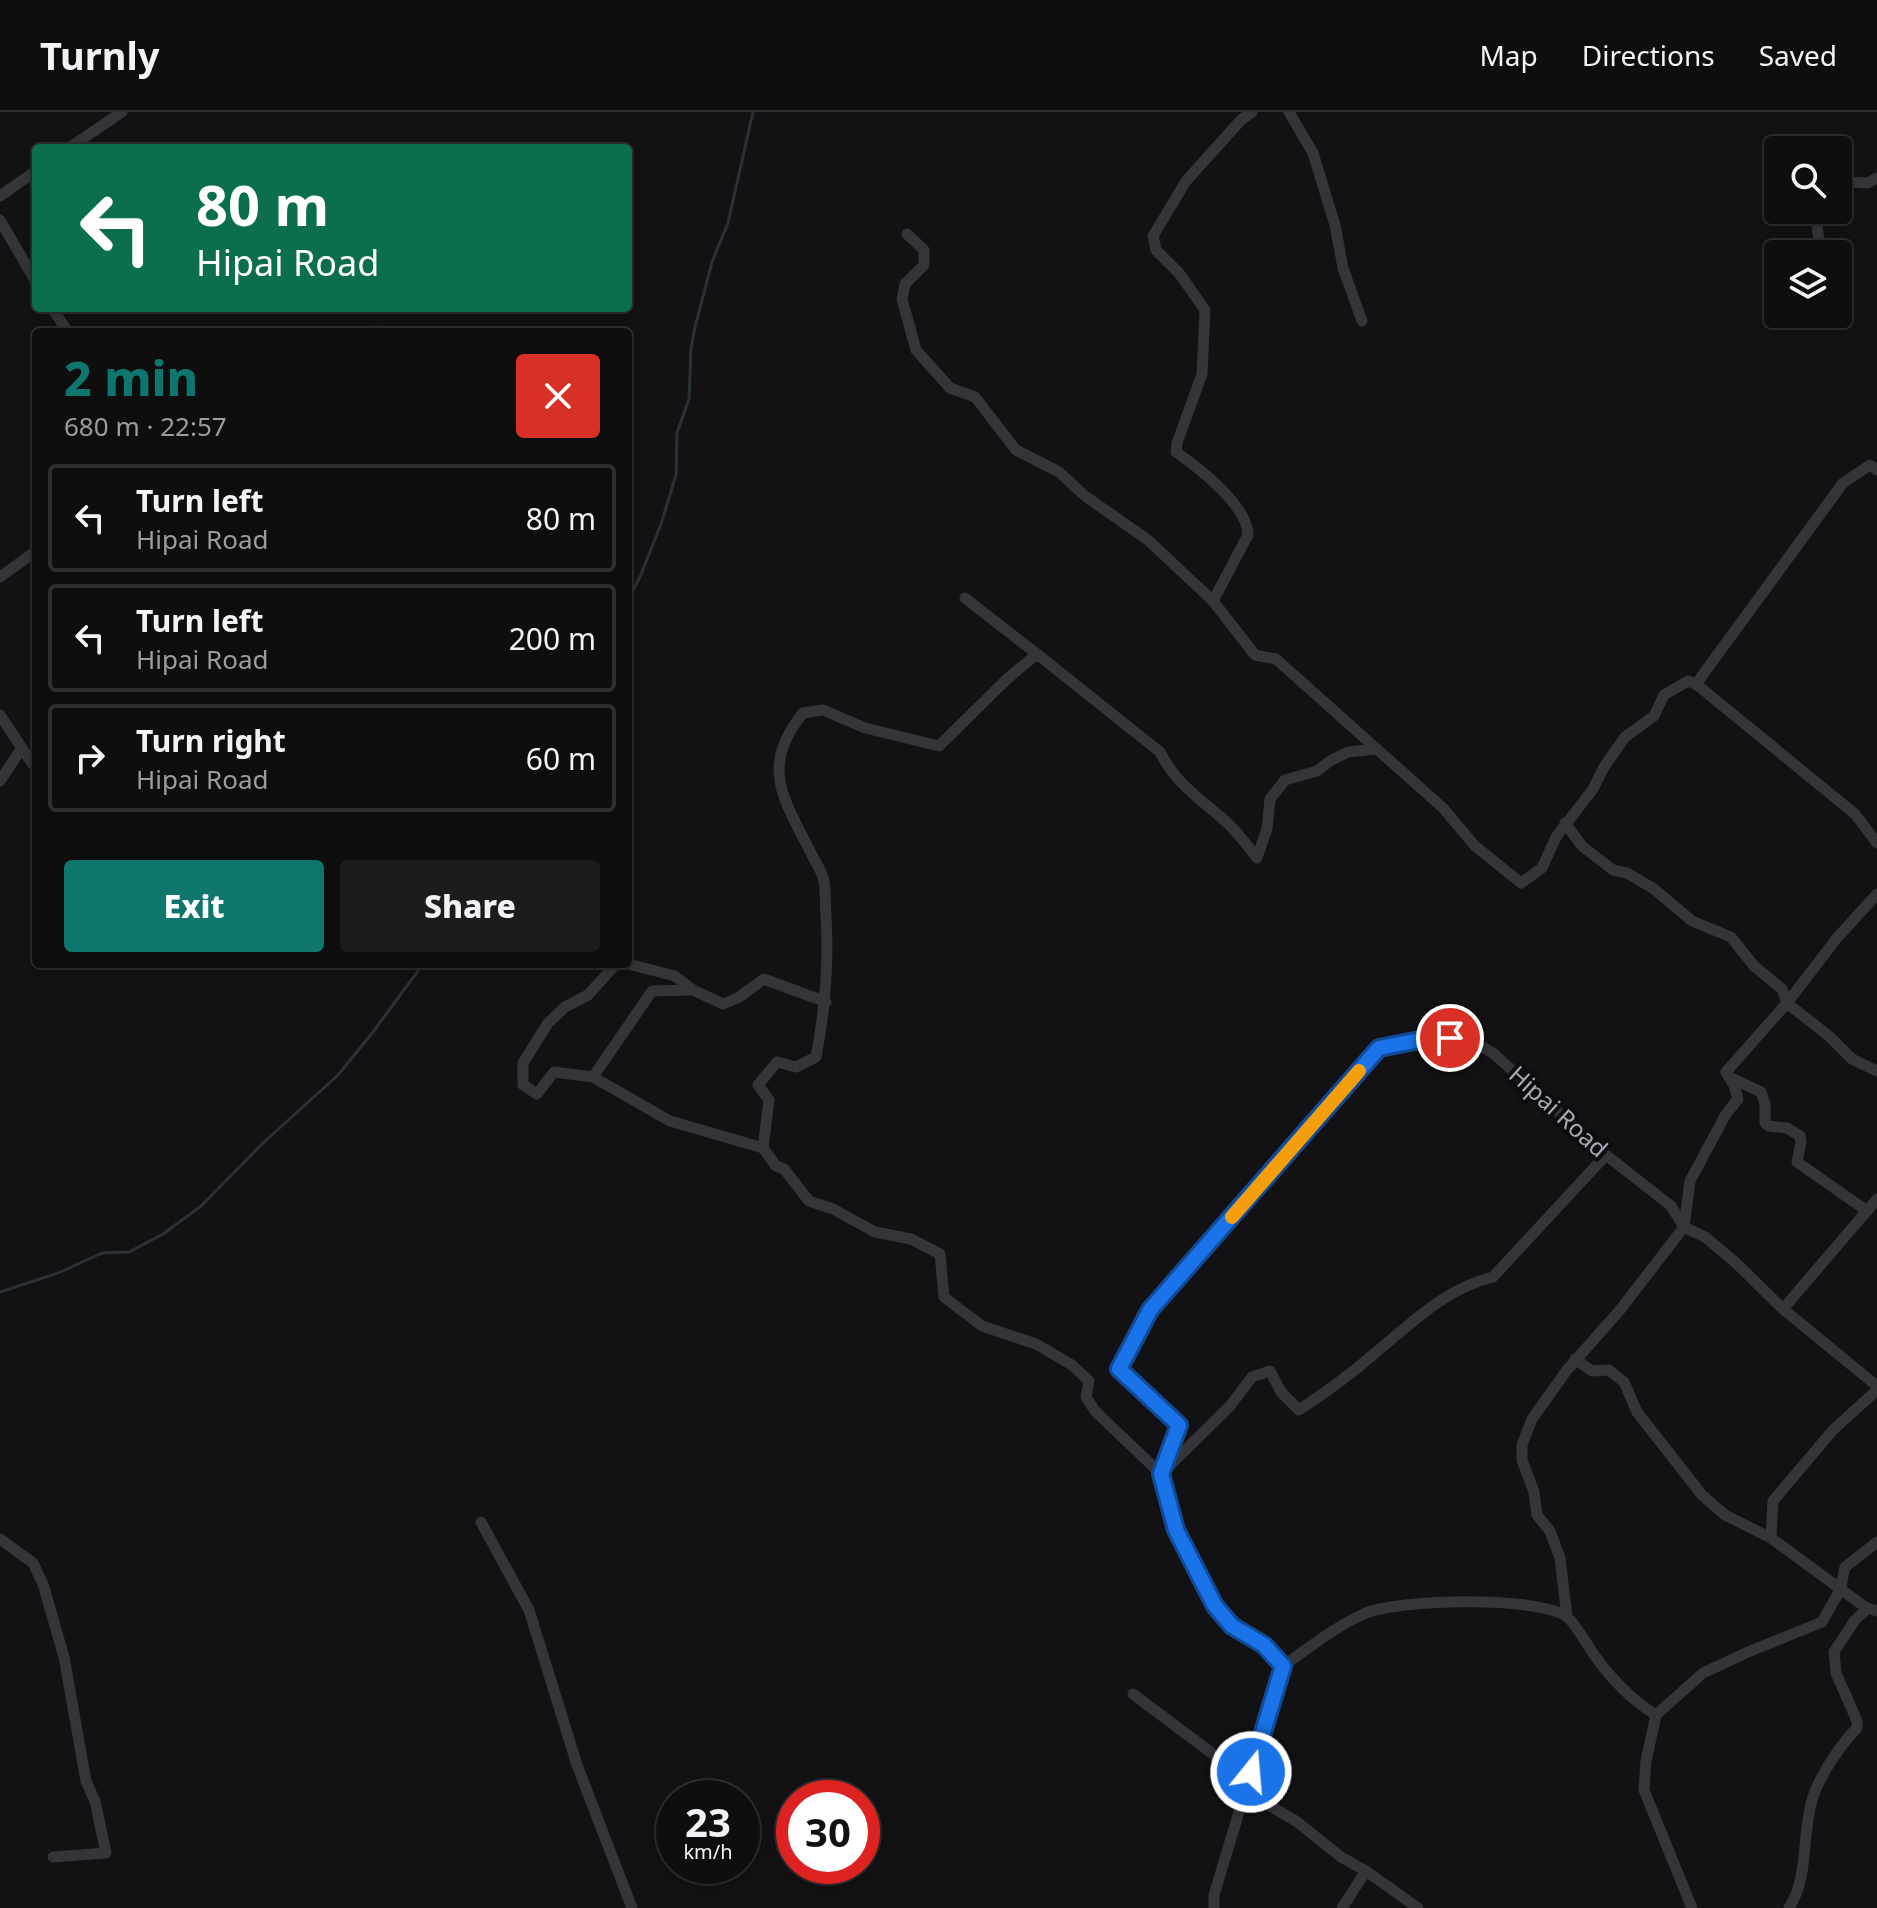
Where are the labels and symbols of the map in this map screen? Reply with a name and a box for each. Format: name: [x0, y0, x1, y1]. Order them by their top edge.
pin: [1416, 1004, 1484, 1072]
street label: Hipai Road: [1503, 1058, 1615, 1164]
position arrow: [1209, 1730, 1293, 1814]
speed limit sign: 30: [776, 1780, 880, 1884]

